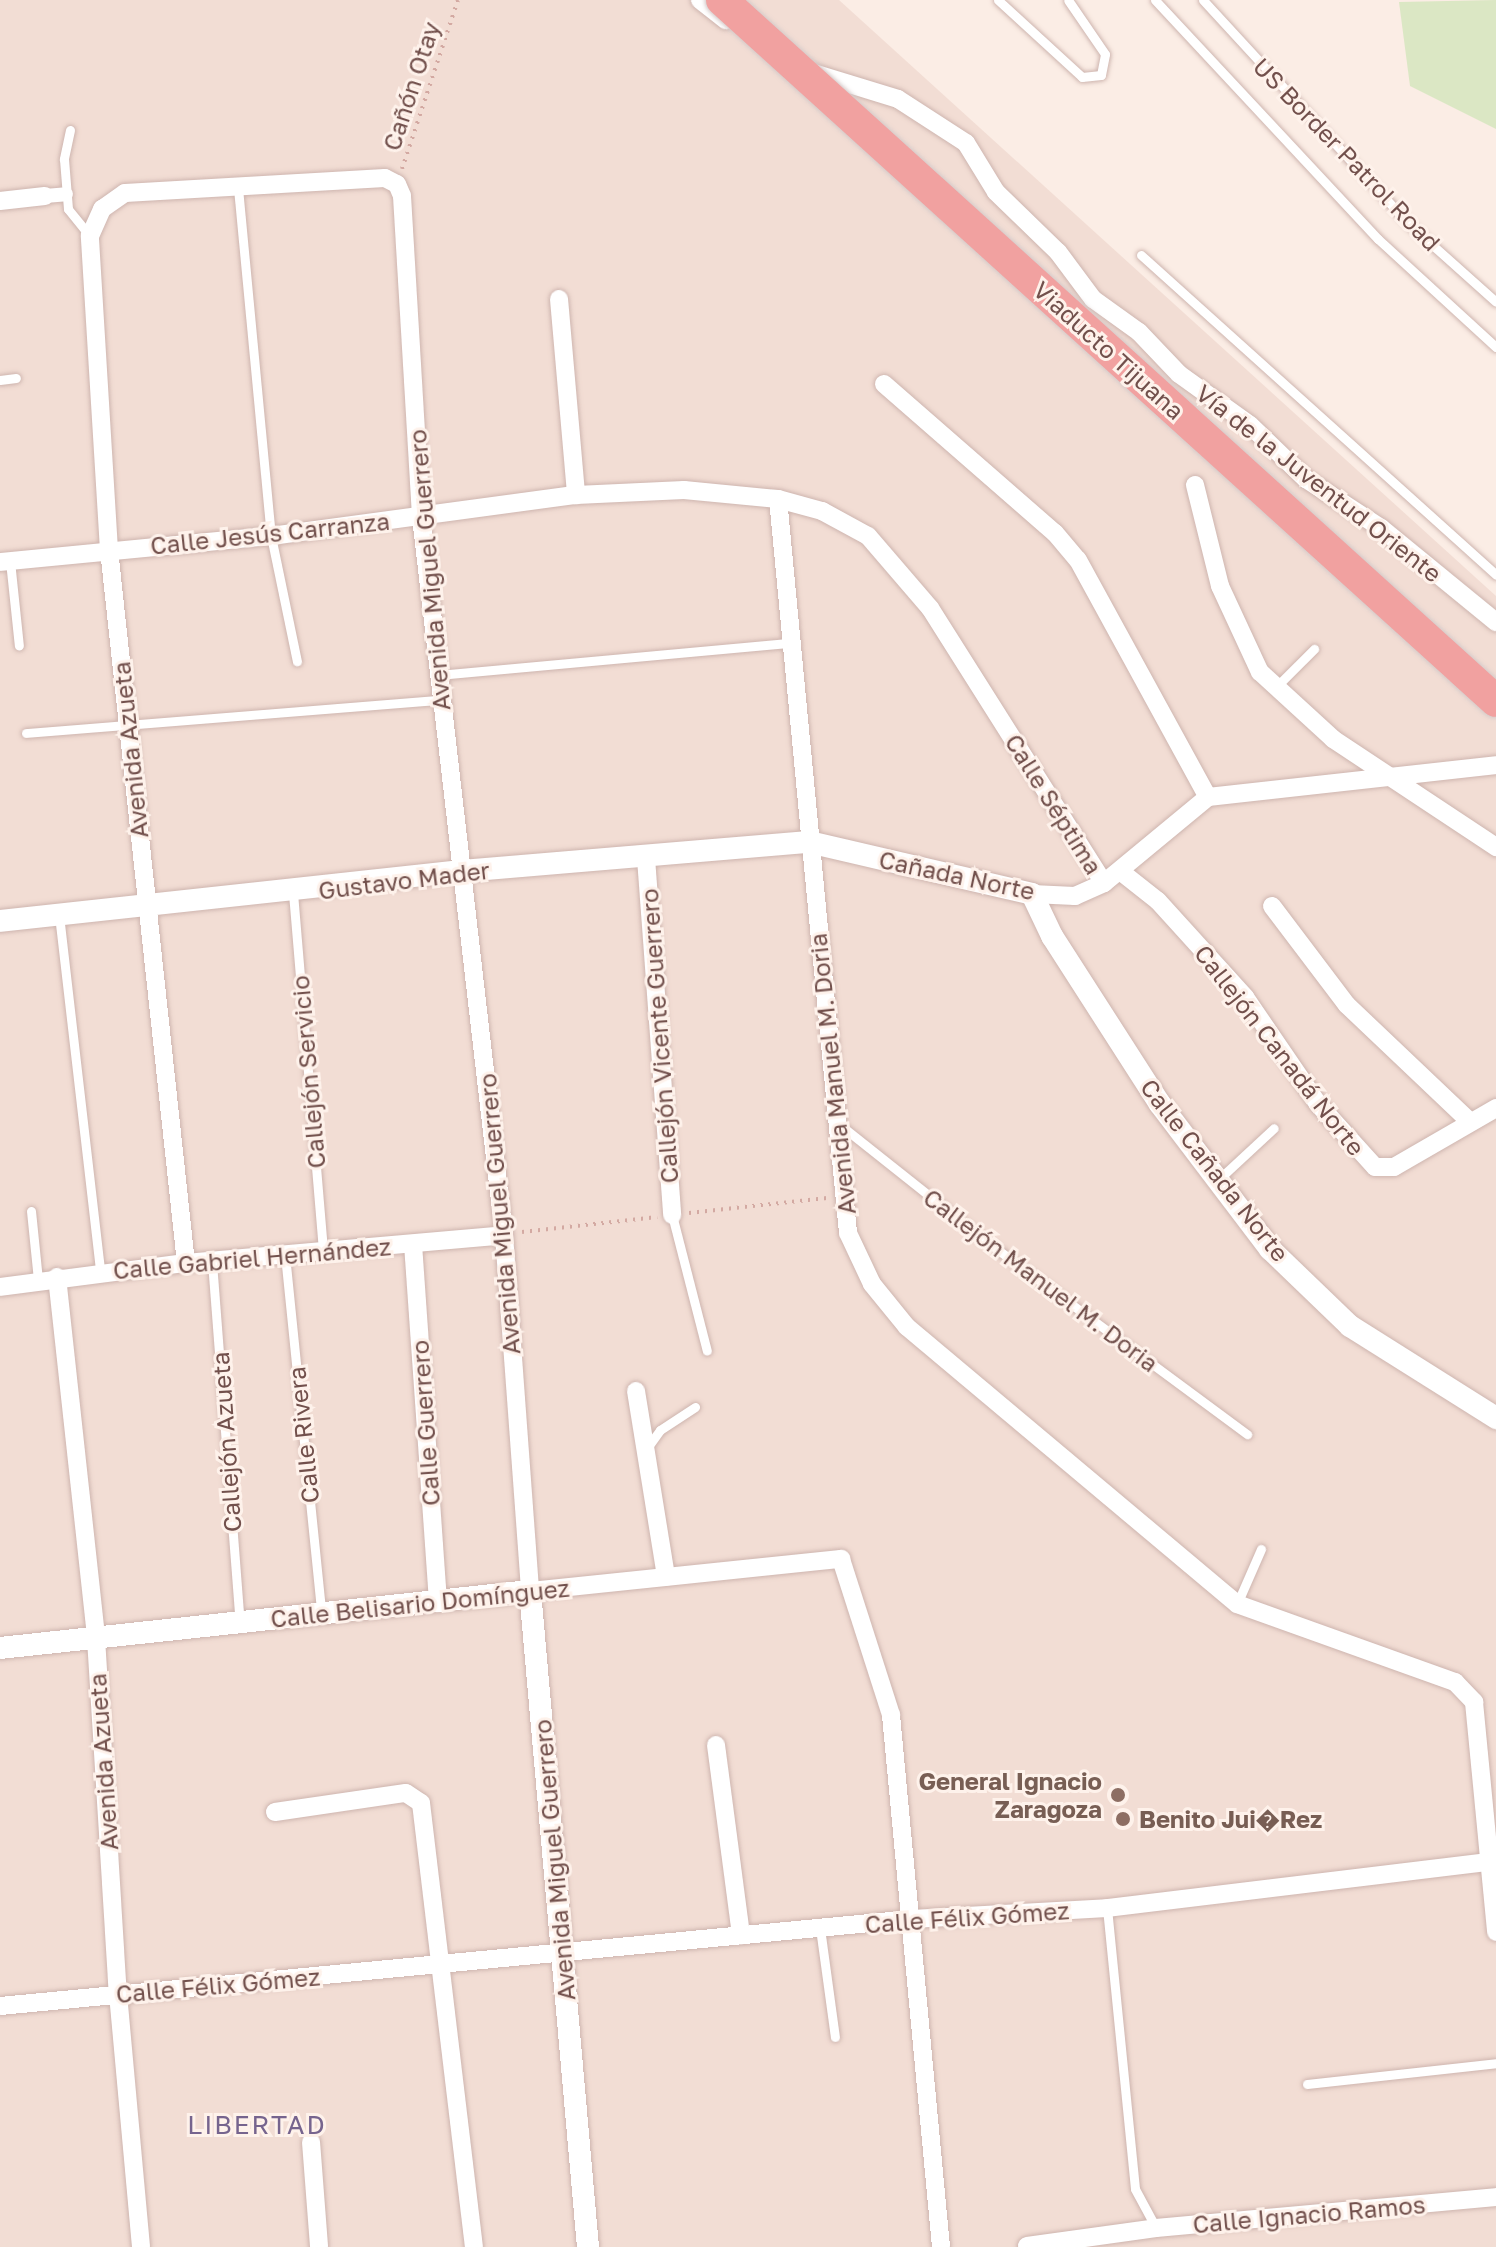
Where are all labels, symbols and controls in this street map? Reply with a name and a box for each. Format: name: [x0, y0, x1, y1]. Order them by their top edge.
street label: Cañón Otay: [377, 18, 445, 154]
street label: US Border Patrol Road: [1247, 52, 1447, 256]
street label: Viaducto Tijuana: [1028, 275, 1190, 425]
street label: Vía de la Juventud Oriente: [1191, 378, 1447, 588]
street label: Avenida Miguel Guerrero: [402, 428, 456, 712]
street label: Calle Jesús Carranza: [149, 506, 391, 560]
street label: Avenida Azueta: [106, 660, 154, 840]
street label: Calle Séptima: [999, 729, 1109, 879]
street label: Cañada Norte: [876, 844, 1038, 906]
street label: Gustavo Mader: [317, 855, 491, 905]
street label: Callejón Vicente Guerrero: [634, 888, 684, 1184]
street label: Avenida Manuel M. Doria: [803, 932, 861, 1216]
street label: Callejón Canadá Norte: [1189, 939, 1371, 1161]
street label: Callejón Servicio: [285, 974, 331, 1170]
street label: Avenida Miguel Guerrero: [472, 1072, 526, 1356]
street label: Calle Cañada Norte: [1135, 1073, 1295, 1267]
street label: Callejón Manuel M. Doria: [918, 1182, 1164, 1378]
street label: Calle Gabriel Hernández: [112, 1231, 392, 1285]
street label: Calle Guerrero: [405, 1339, 445, 1507]
street label: Callejón Azueta: [205, 1351, 247, 1533]
street label: Calle Rivera: [282, 1365, 324, 1505]
street label: Calle Belisario Domínguez: [269, 1573, 571, 1633]
street label: Avenida Azueta: [82, 1673, 124, 1851]
street label: Avenida Miguel Guerrero: [527, 1718, 581, 2002]
place label: General Ignacio Zaragoza: [918, 1767, 1102, 1823]
marker: General Ignacio Zaragoza: [1109, 1786, 1127, 1804]
place label: Benito Jui�Rez: [1139, 1805, 1322, 1833]
marker: Benito Jui�Rez: [1114, 1810, 1132, 1828]
street label: Calle Félix Gómez: [864, 1895, 1070, 1939]
street label: Calle Félix Gómez: [115, 1962, 321, 2008]
district label: LIBERTAD: [187, 2109, 327, 2141]
street label: Calle Ignacio Ramos: [1191, 2189, 1427, 2239]

